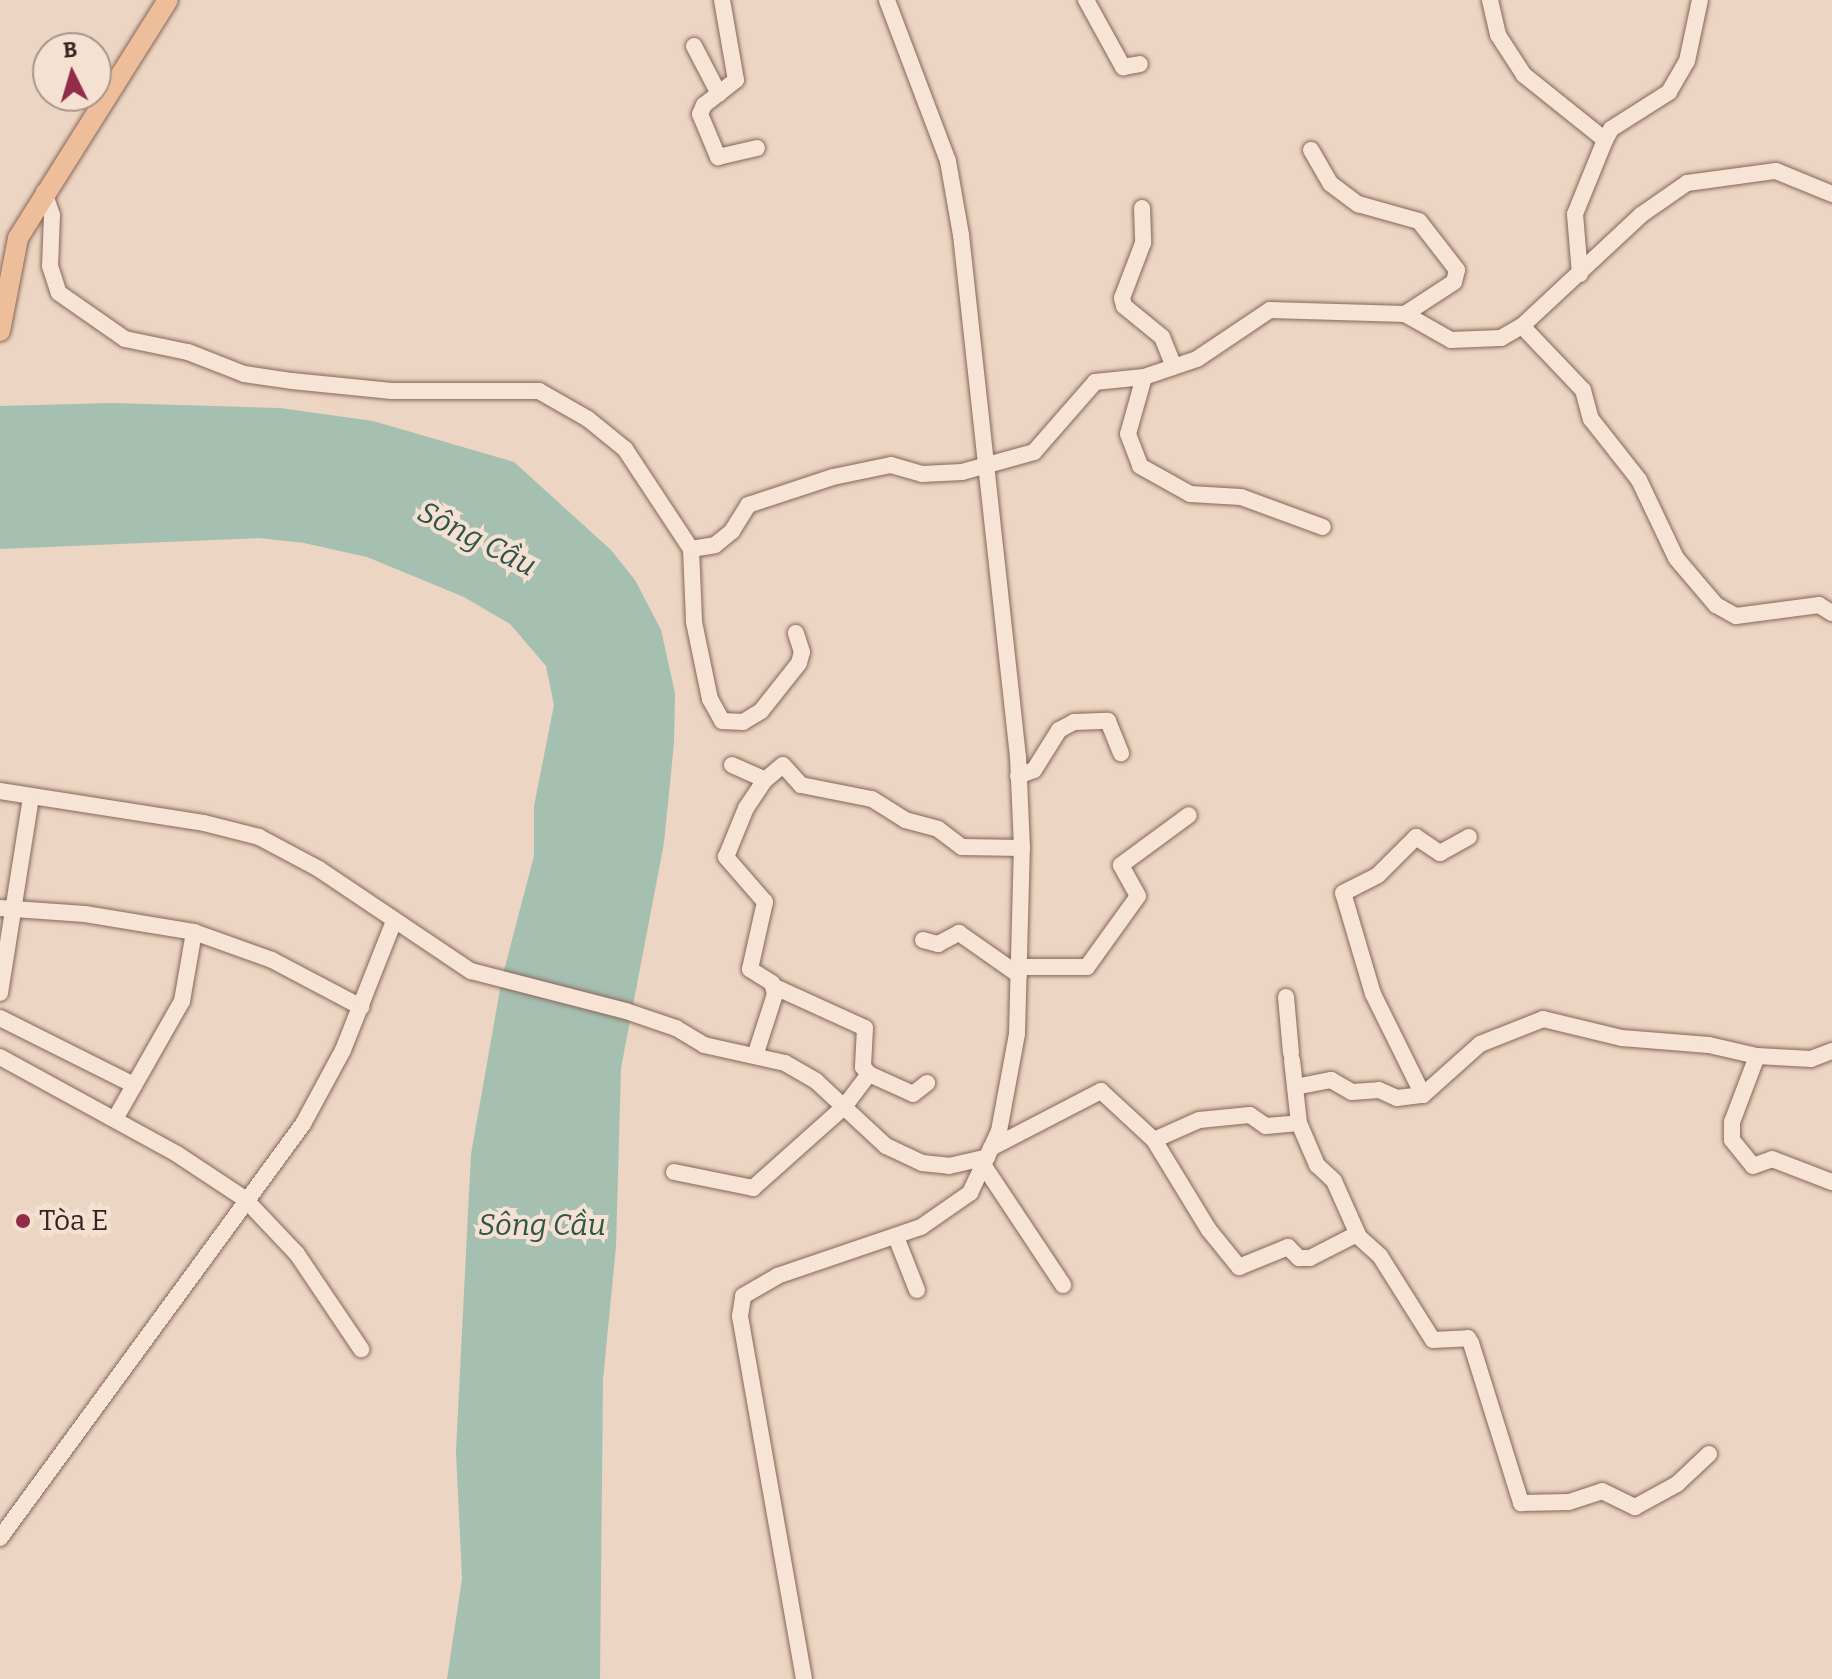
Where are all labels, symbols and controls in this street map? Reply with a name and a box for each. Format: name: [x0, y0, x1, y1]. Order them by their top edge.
north arrow: [32, 32, 112, 112]
text: B: [62, 36, 78, 64]
water label: Sông Cầu: [412, 494, 542, 584]
place label: Tòa E: [39, 1204, 108, 1238]
water label: Sông Cầu: [478, 1207, 606, 1243]
marker: Tòa E: [14, 1212, 32, 1230]

